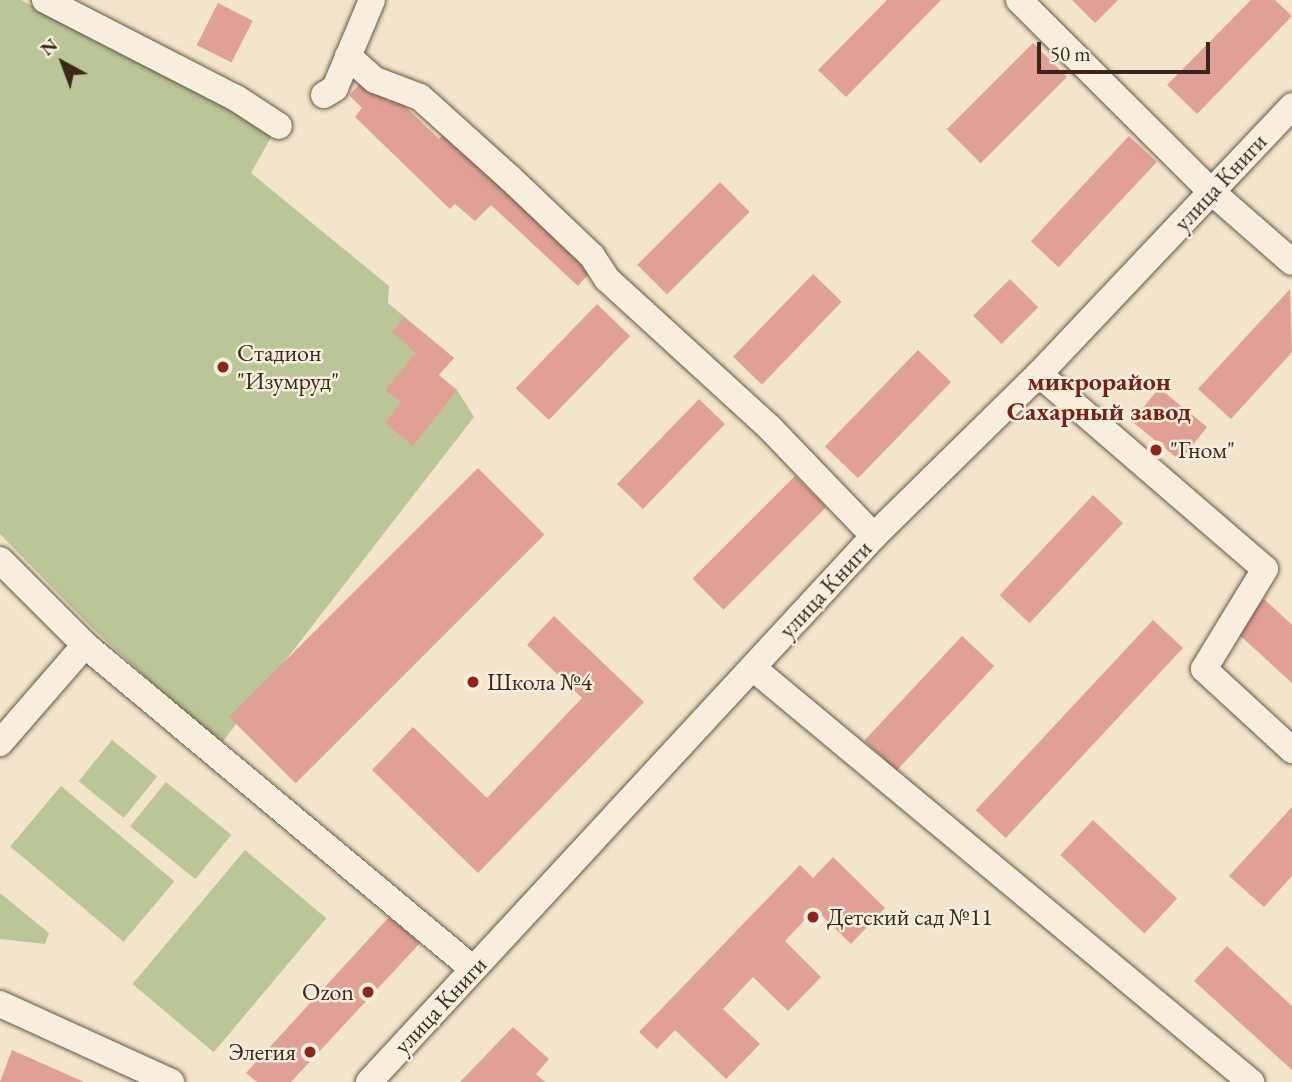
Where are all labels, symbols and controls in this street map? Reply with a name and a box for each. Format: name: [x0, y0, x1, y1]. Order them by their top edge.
north arrow: [28, 28, 98, 98]
scale bar: [1040, 28, 1213, 72]
text: N: [35, 32, 63, 61]
text: 50 m: [1050, 40, 1091, 67]
street label: улица Книги: [1168, 127, 1272, 237]
place label: Стадион "Изумруд": [237, 339, 339, 395]
marker: Стадион "Изумруд": [215, 359, 231, 375]
district label: микрорайон Сахарный завод: [1007, 366, 1191, 428]
place label: "Гном": [1170, 436, 1235, 464]
marker: "Гном": [1148, 442, 1164, 458]
street label: улица Книги: [773, 534, 877, 644]
place label: Школа №4: [487, 668, 592, 696]
marker: Школа №4: [465, 674, 481, 690]
place label: Детский сад №11: [827, 903, 993, 931]
marker: Детский сад №11: [805, 909, 821, 925]
street label: улица Книги: [388, 950, 492, 1060]
place label: Ozon: [302, 978, 354, 1006]
marker: Ozon: [360, 984, 376, 1000]
place label: Элегия: [228, 1038, 296, 1066]
marker: Элегия: [302, 1044, 318, 1060]

